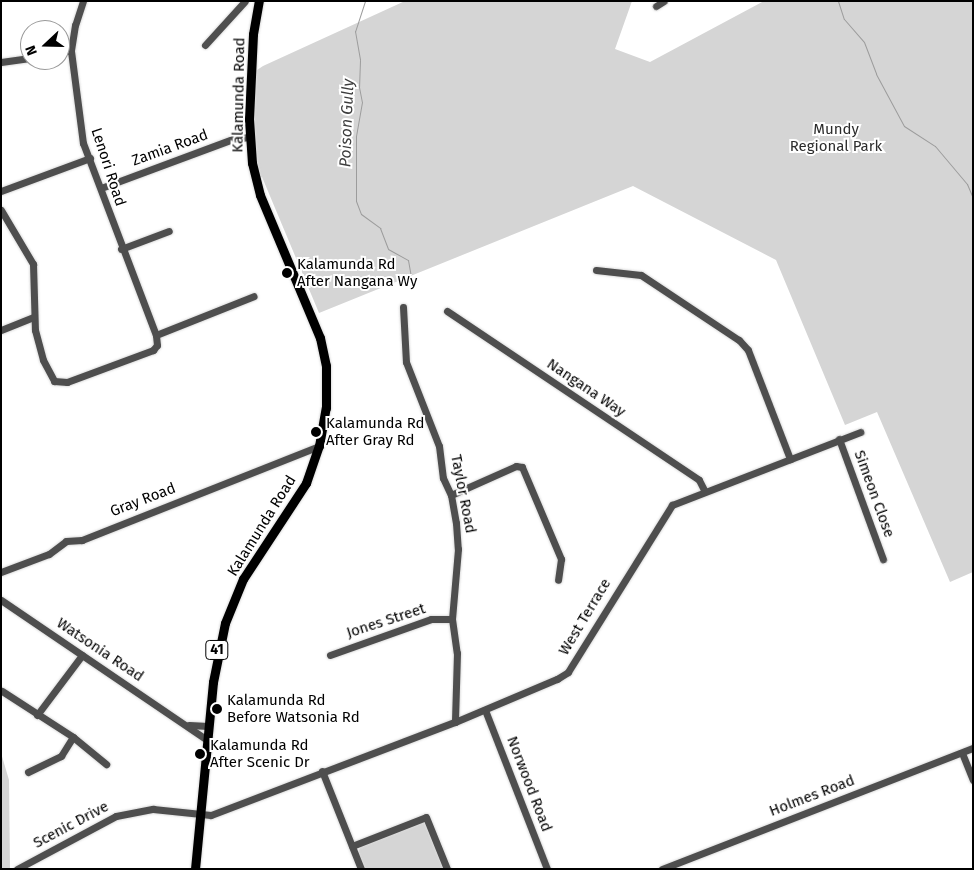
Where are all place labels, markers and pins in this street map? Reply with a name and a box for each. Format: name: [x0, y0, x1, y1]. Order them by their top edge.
place label: Kalamunda Rd After Nangana Wy: [297, 255, 417, 290]
marker: Kalamunda Rd After Nangana Wy: [281, 267, 293, 279]
place label: Kalamunda Rd After Gray Rd: [326, 414, 425, 449]
marker: Kalamunda Rd After Gray Rd: [310, 426, 322, 438]
place label: Kalamunda Rd Before Watsonia Rd: [227, 691, 360, 726]
marker: Kalamunda Rd Before Watsonia Rd: [211, 703, 223, 715]
place label: Kalamunda Rd After Scenic Dr: [210, 736, 310, 771]
marker: Kalamunda Rd After Scenic Dr: [194, 748, 206, 760]

